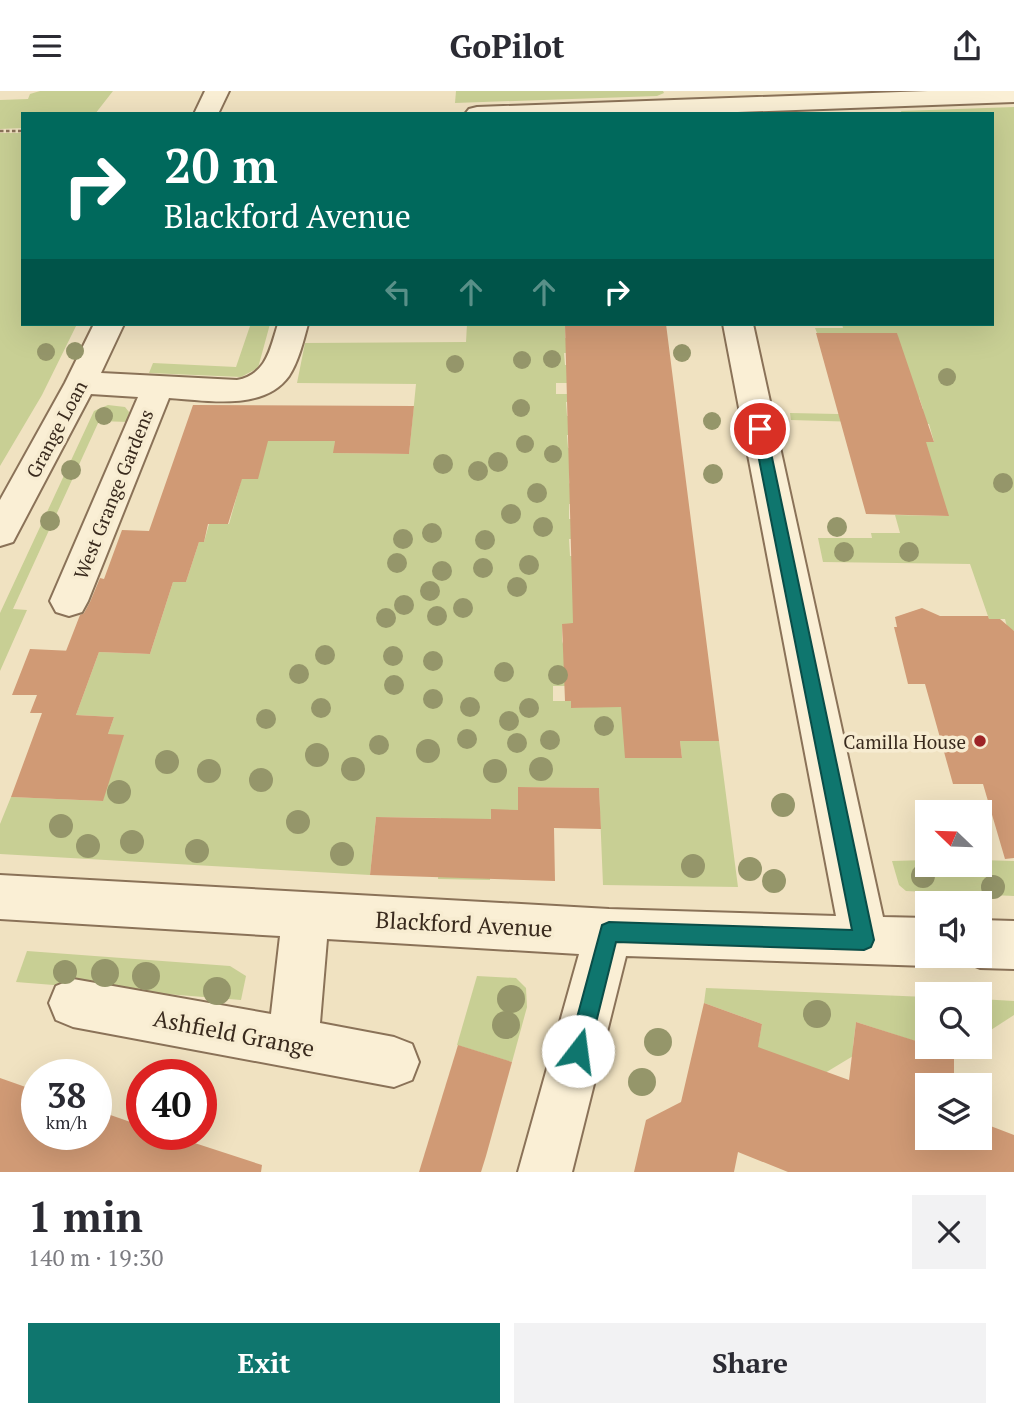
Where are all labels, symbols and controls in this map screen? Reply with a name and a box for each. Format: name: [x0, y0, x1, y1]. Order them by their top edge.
text: GoPilot: [449, 25, 565, 67]
icon: menu: [28, 27, 66, 65]
icon: share: [948, 27, 986, 65]
text: 20 m: [164, 132, 278, 197]
icon: right: [49, 140, 140, 231]
text: Blackford Avenue: [164, 195, 411, 237]
icon: left: [379, 273, 417, 311]
icon: ahead: [452, 273, 490, 311]
icon: ahead: [525, 273, 563, 311]
icon: right: [598, 273, 636, 311]
street label: Grange Loan: [20, 376, 92, 482]
pin: [730, 399, 790, 459]
street label: West Grange Gardens: [68, 405, 158, 583]
icon: arrive: [741, 410, 779, 448]
place label: Camilla House: [843, 729, 966, 754]
marker: Camilla House: [972, 733, 988, 749]
north arrow: [915, 800, 992, 877]
map controls: [915, 800, 992, 1150]
button: sound: [915, 891, 992, 968]
street label: Blackford Avenue: [375, 904, 553, 944]
button: search: [915, 982, 992, 1059]
street label: Ashfield Grange: [151, 1002, 317, 1064]
position arrow: [541, 1014, 615, 1088]
speed limit sign: 40: [126, 1059, 217, 1150]
text: 38: [47, 1072, 86, 1118]
button: layers: [915, 1073, 992, 1150]
text: km/h: [46, 1110, 87, 1134]
text: 1 min: [28, 1188, 143, 1244]
button: close: [912, 1195, 986, 1269]
text: 140 m · 19:30: [28, 1242, 163, 1273]
button: Exit: [28, 1323, 500, 1403]
button: Share: [514, 1323, 986, 1403]

